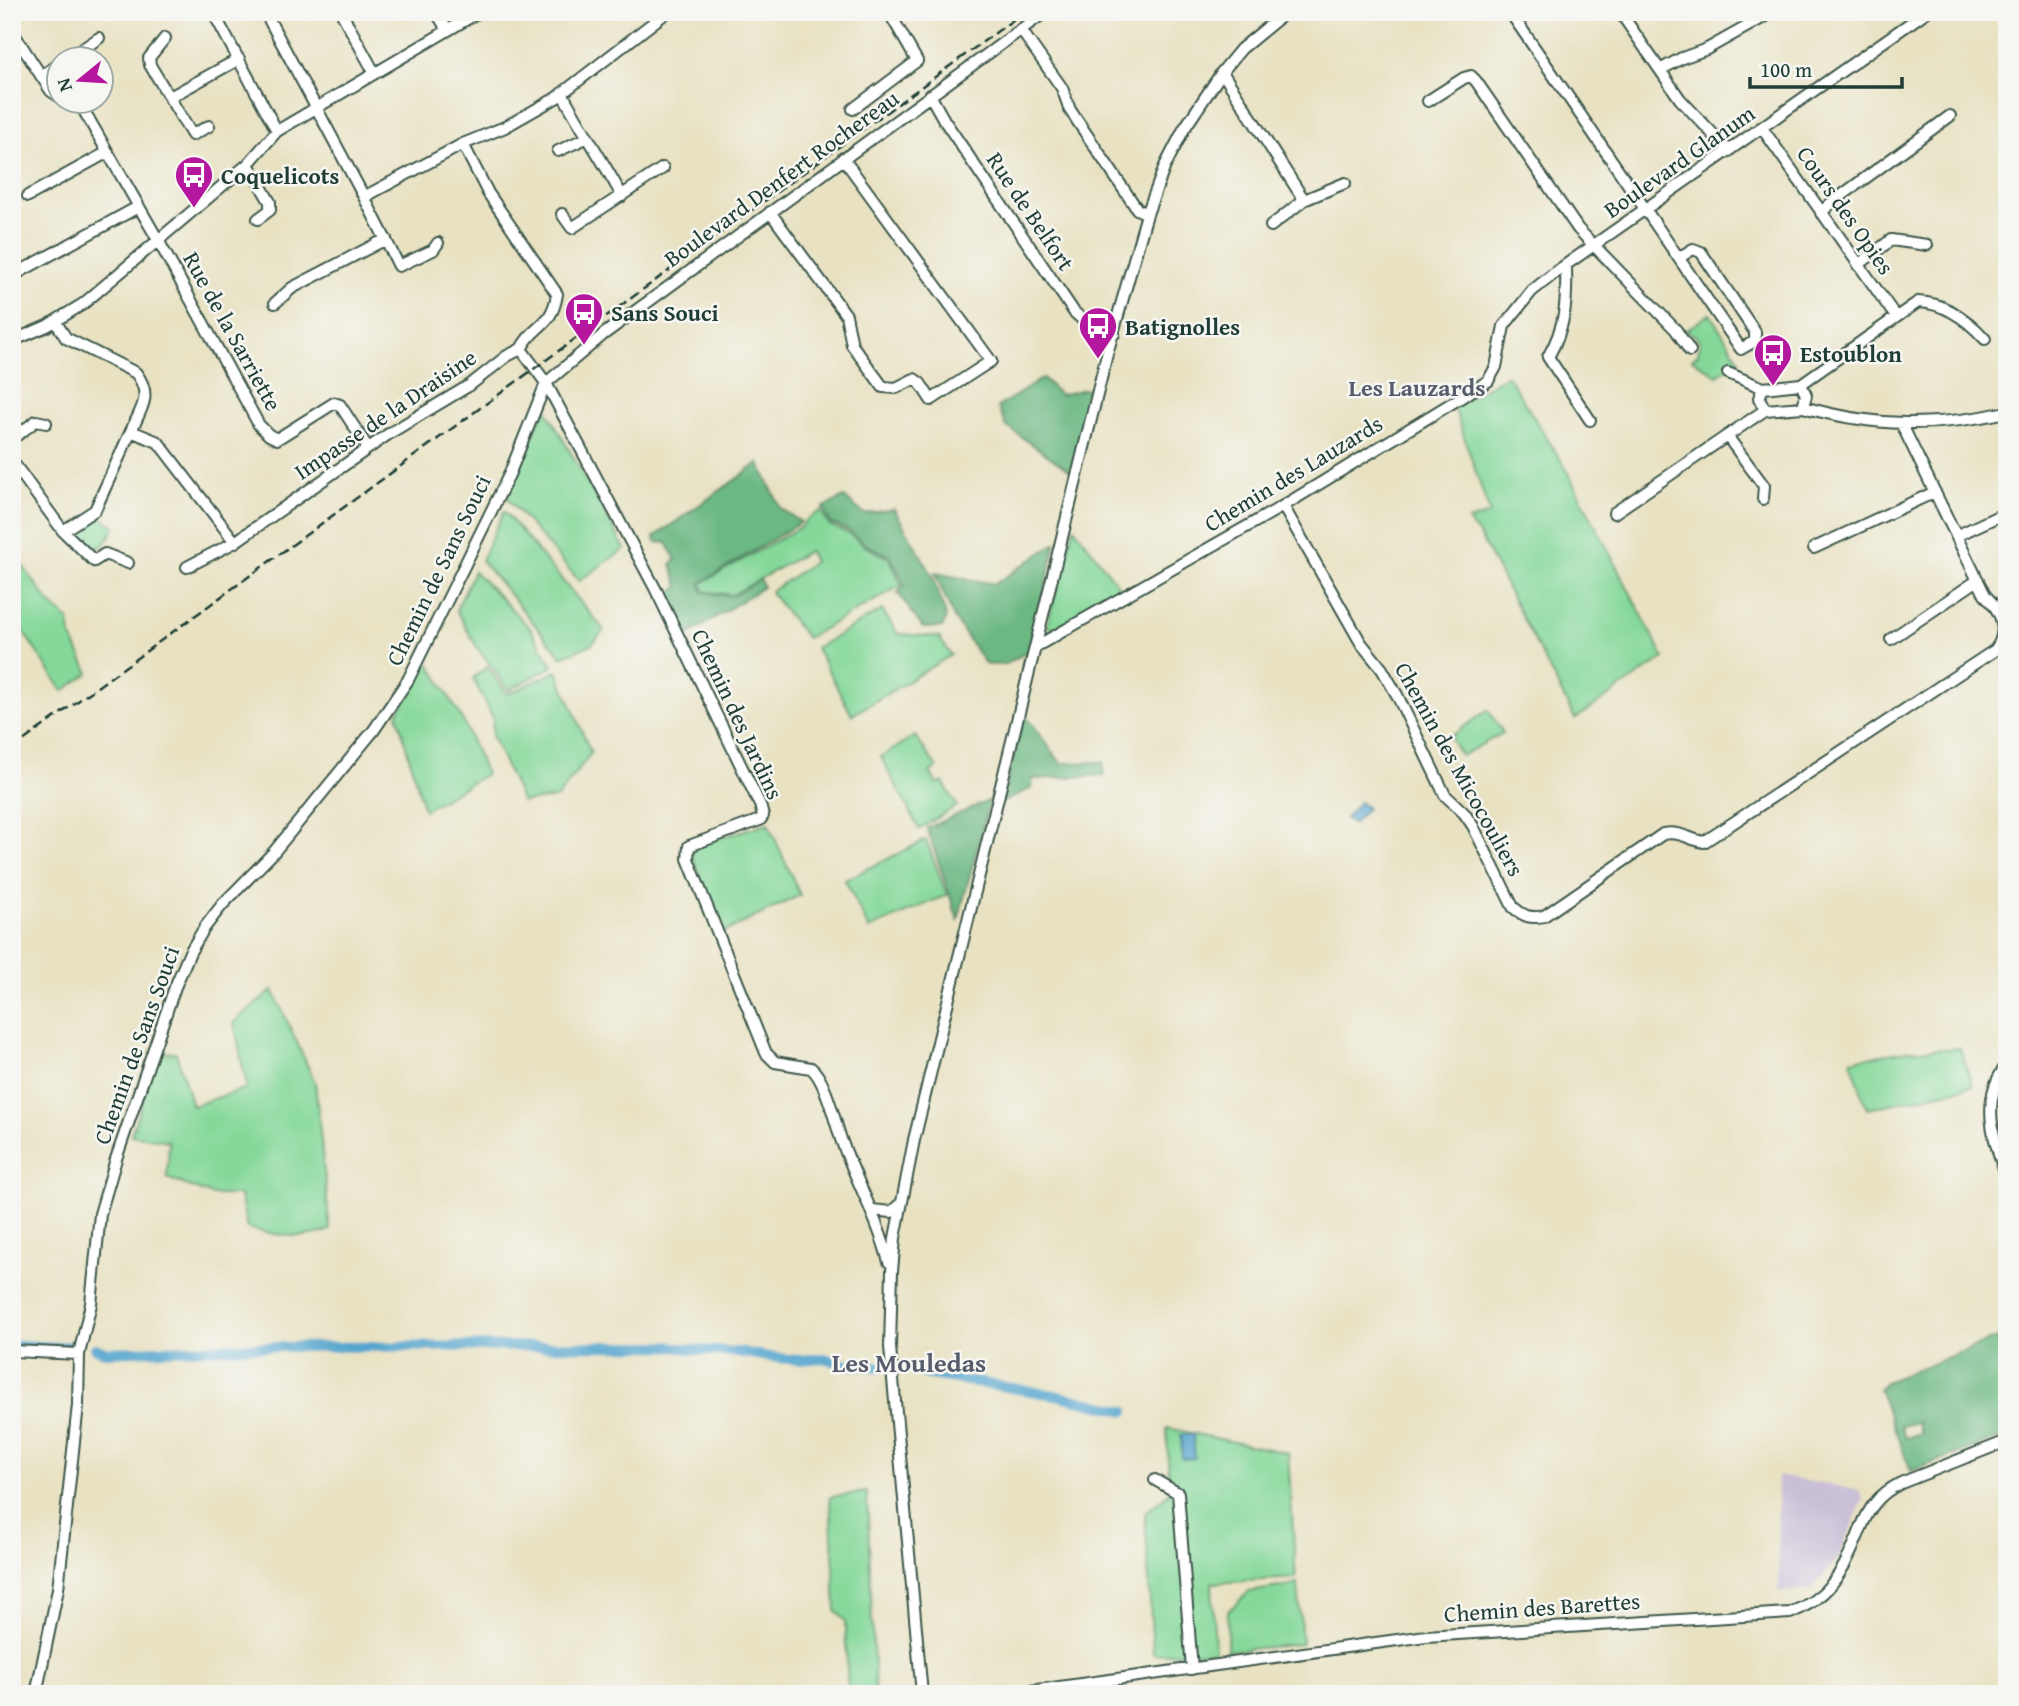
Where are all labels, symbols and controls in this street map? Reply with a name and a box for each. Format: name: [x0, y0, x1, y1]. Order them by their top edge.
north arrow: [46, 46, 116, 116]
scale bar: [1750, 46, 1902, 90]
text: 100 m: [1760, 54, 1812, 85]
text: N: [48, 75, 79, 96]
street label: Boulevard Denfert Rochereau: [657, 81, 906, 275]
street label: Boulevard Glanum: [1597, 96, 1762, 226]
street label: Cours des Opies: [1789, 139, 1903, 281]
street label: Rue de Belfort: [979, 145, 1083, 277]
bus stop icon: Coquelicots: [173, 154, 215, 209]
place label: Coquelicots: [221, 159, 339, 192]
street label: Rue de la Sarriette: [176, 245, 290, 417]
bus stop icon: Sans Souci: [563, 291, 605, 346]
place label: Sans Souci: [611, 296, 719, 329]
bus stop icon: Batignolles: [1077, 305, 1119, 360]
place label: Batignolles: [1125, 310, 1240, 343]
bus stop icon: Estoublon: [1752, 332, 1794, 387]
place label: Estoublon: [1800, 337, 1902, 370]
street label: Impasse de la Draisine: [287, 341, 483, 487]
district label: Les Lauzards: [1348, 370, 1486, 405]
street label: Chemin des Lauzards: [1198, 407, 1388, 539]
street label: Chemin de Sans Souci: [377, 469, 499, 671]
street label: Chemin des Jardins: [684, 623, 792, 805]
street label: Chemin des Micocouliers: [1387, 656, 1533, 882]
street label: Chemin de Sans Souci: [85, 941, 187, 1149]
district label: Les Mouledas: [832, 1343, 986, 1382]
street label: Chemin des Barettes: [1443, 1584, 1641, 1630]

